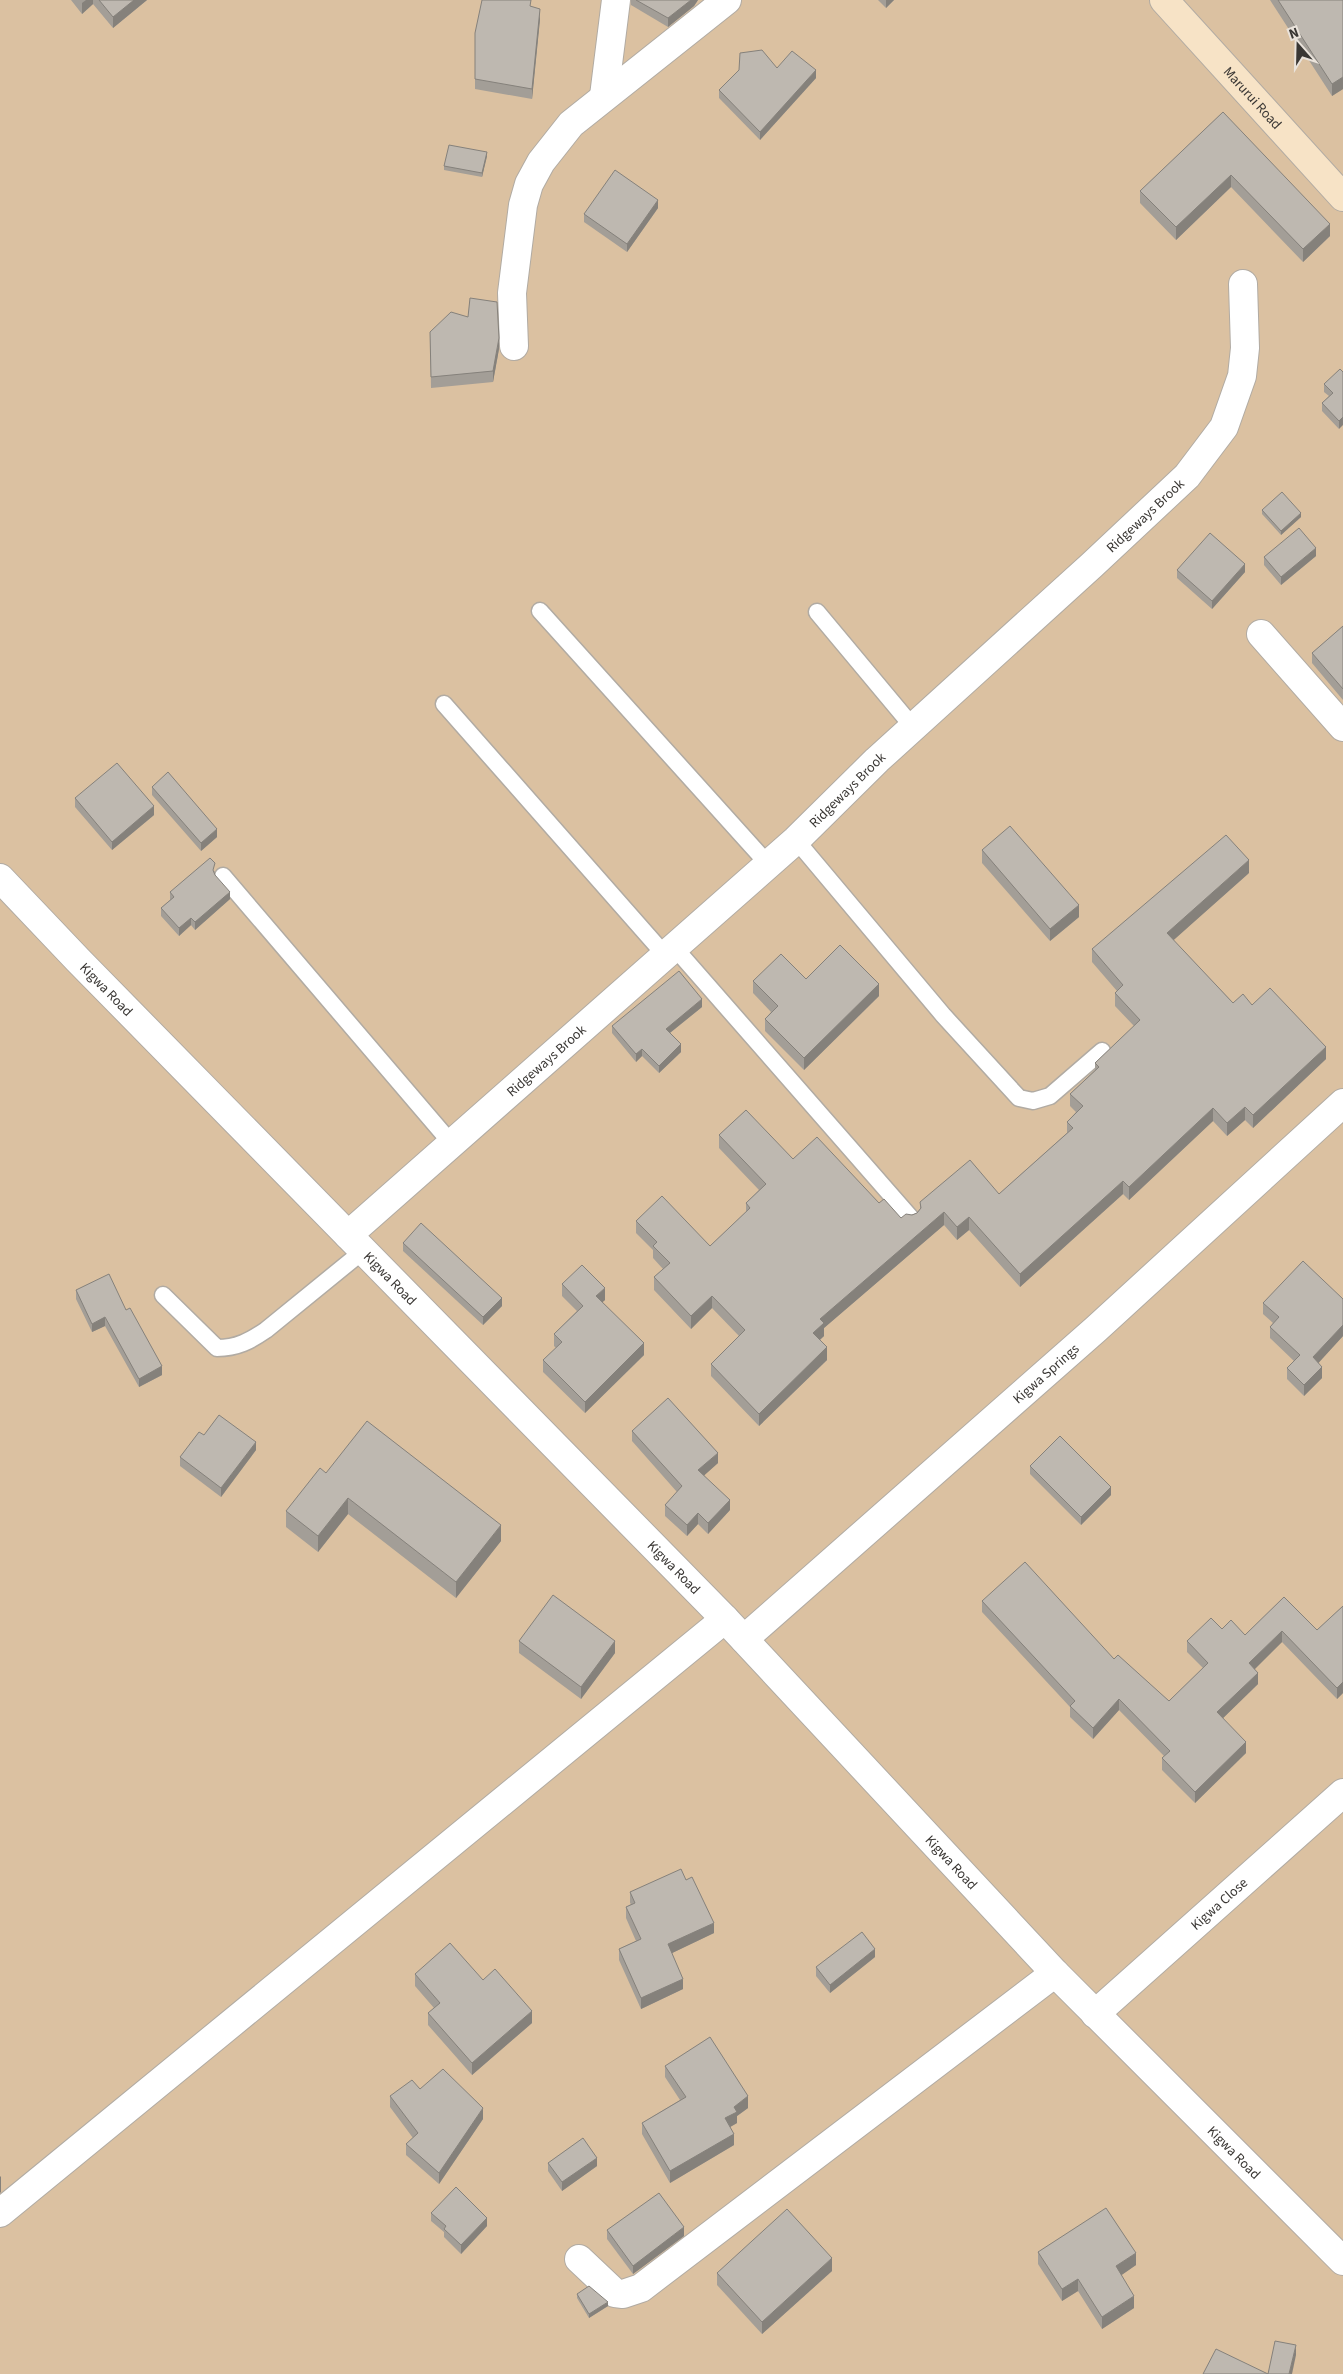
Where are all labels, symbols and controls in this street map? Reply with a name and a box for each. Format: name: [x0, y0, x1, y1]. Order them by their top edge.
north arrow: [1273, 20, 1323, 70]
text: N: [1286, 23, 1302, 45]
street label: Marurui Road: [1218, 63, 1286, 134]
street label: Ridgeways Brook: [1102, 474, 1189, 558]
street label: Ridgeways Brook: [805, 748, 890, 833]
street label: Kigwa Road: [75, 958, 137, 1021]
street label: Ridgeways Brook: [502, 1020, 591, 1102]
street label: Kigwa Road: [359, 1247, 421, 1310]
street label: Kigwa Springs: [1009, 1339, 1084, 1409]
street label: Kigwa Road: [642, 1536, 704, 1599]
street label: Kigwa Road: [920, 1831, 982, 1895]
street label: Kigwa Close: [1187, 1873, 1253, 1935]
street label: Kigwa Road: [1202, 2122, 1265, 2184]

